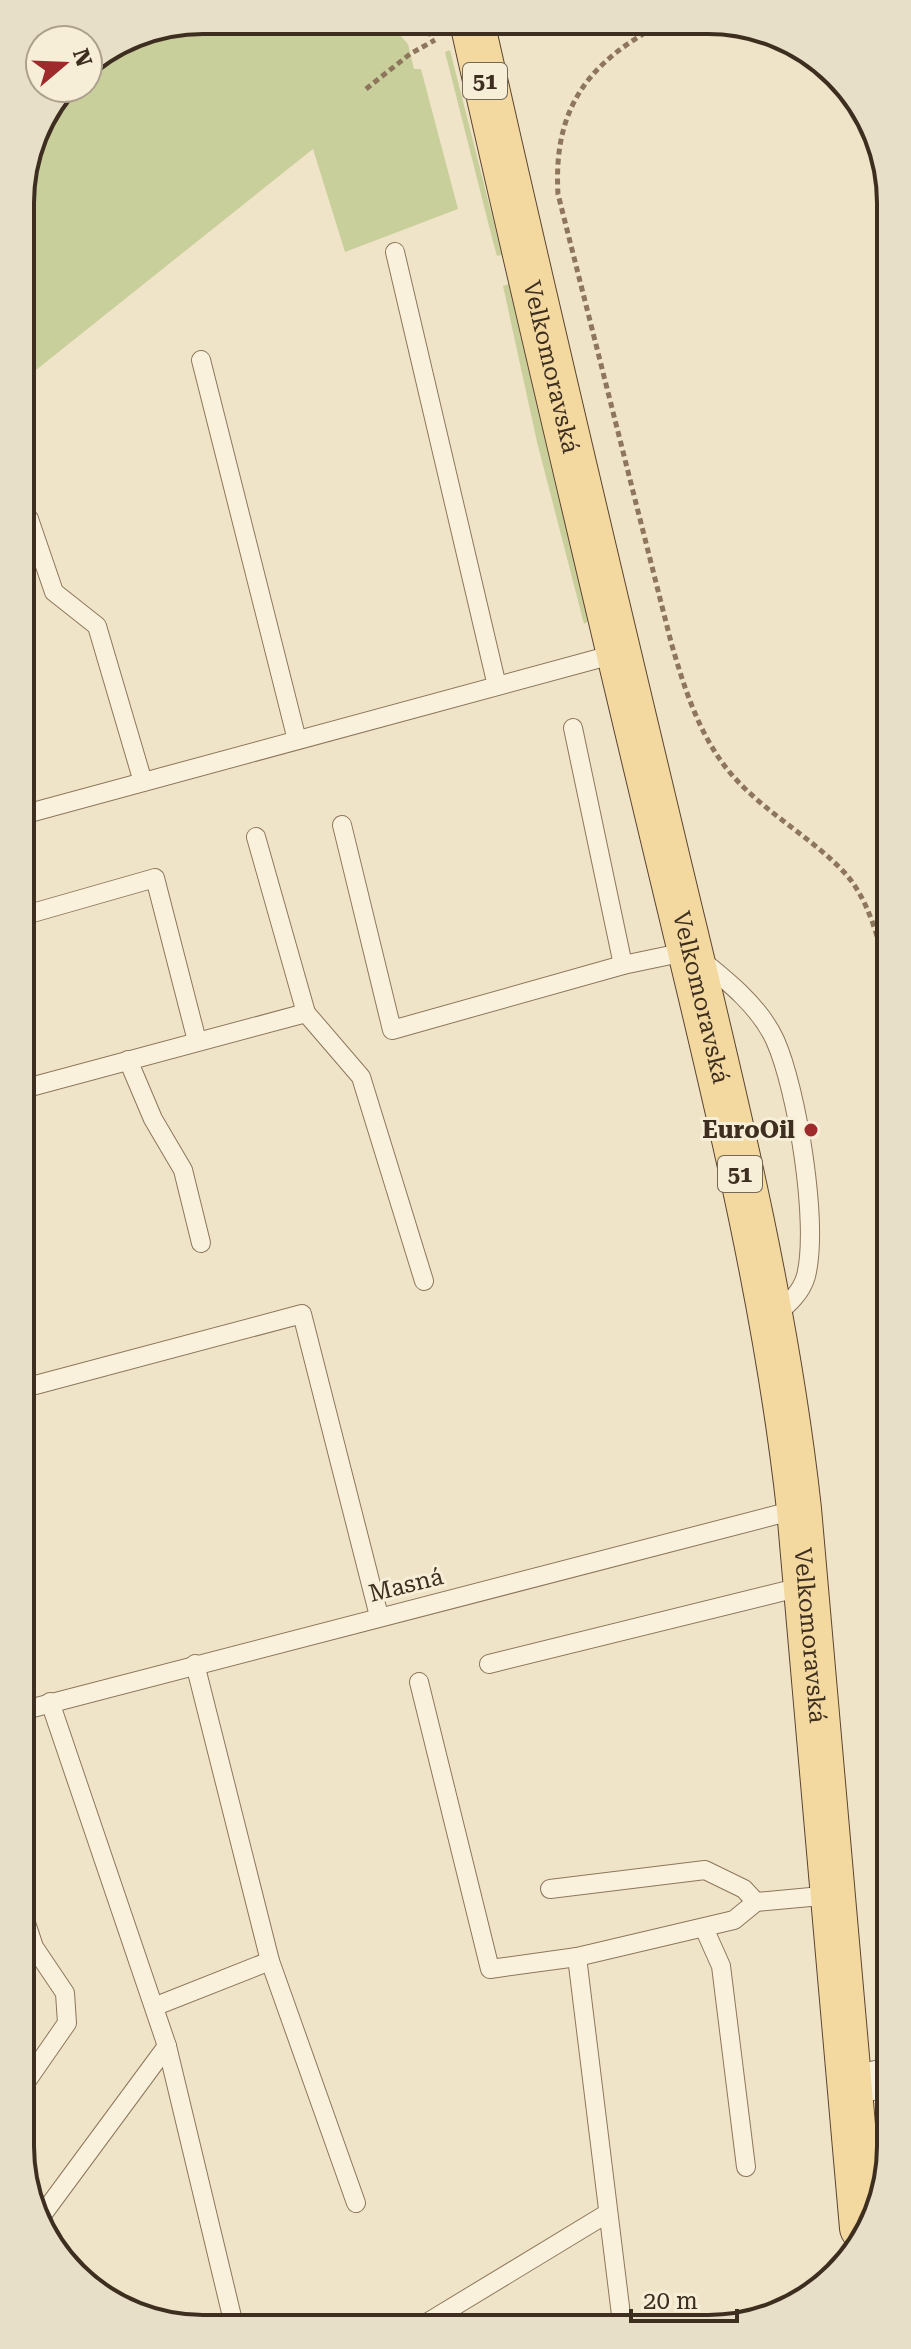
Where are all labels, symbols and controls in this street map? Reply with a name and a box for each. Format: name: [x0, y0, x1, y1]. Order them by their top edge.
north arrow: [24, 24, 104, 104]
text: N: [68, 46, 97, 70]
road number: 51: [463, 63, 507, 99]
street label: Velkomoravská: [518, 278, 585, 456]
street label: Velkomoravská: [667, 908, 735, 1086]
place label: EuroOil: [702, 1116, 795, 1144]
marker: EuroOil: [802, 1121, 820, 1139]
road number: 51: [718, 1156, 762, 1192]
street label: Velkomoravská: [788, 1546, 832, 1724]
street label: Masná: [366, 1562, 446, 1608]
scale bar: [631, 2273, 737, 2323]
text: 20 m: [643, 2287, 698, 2315]

